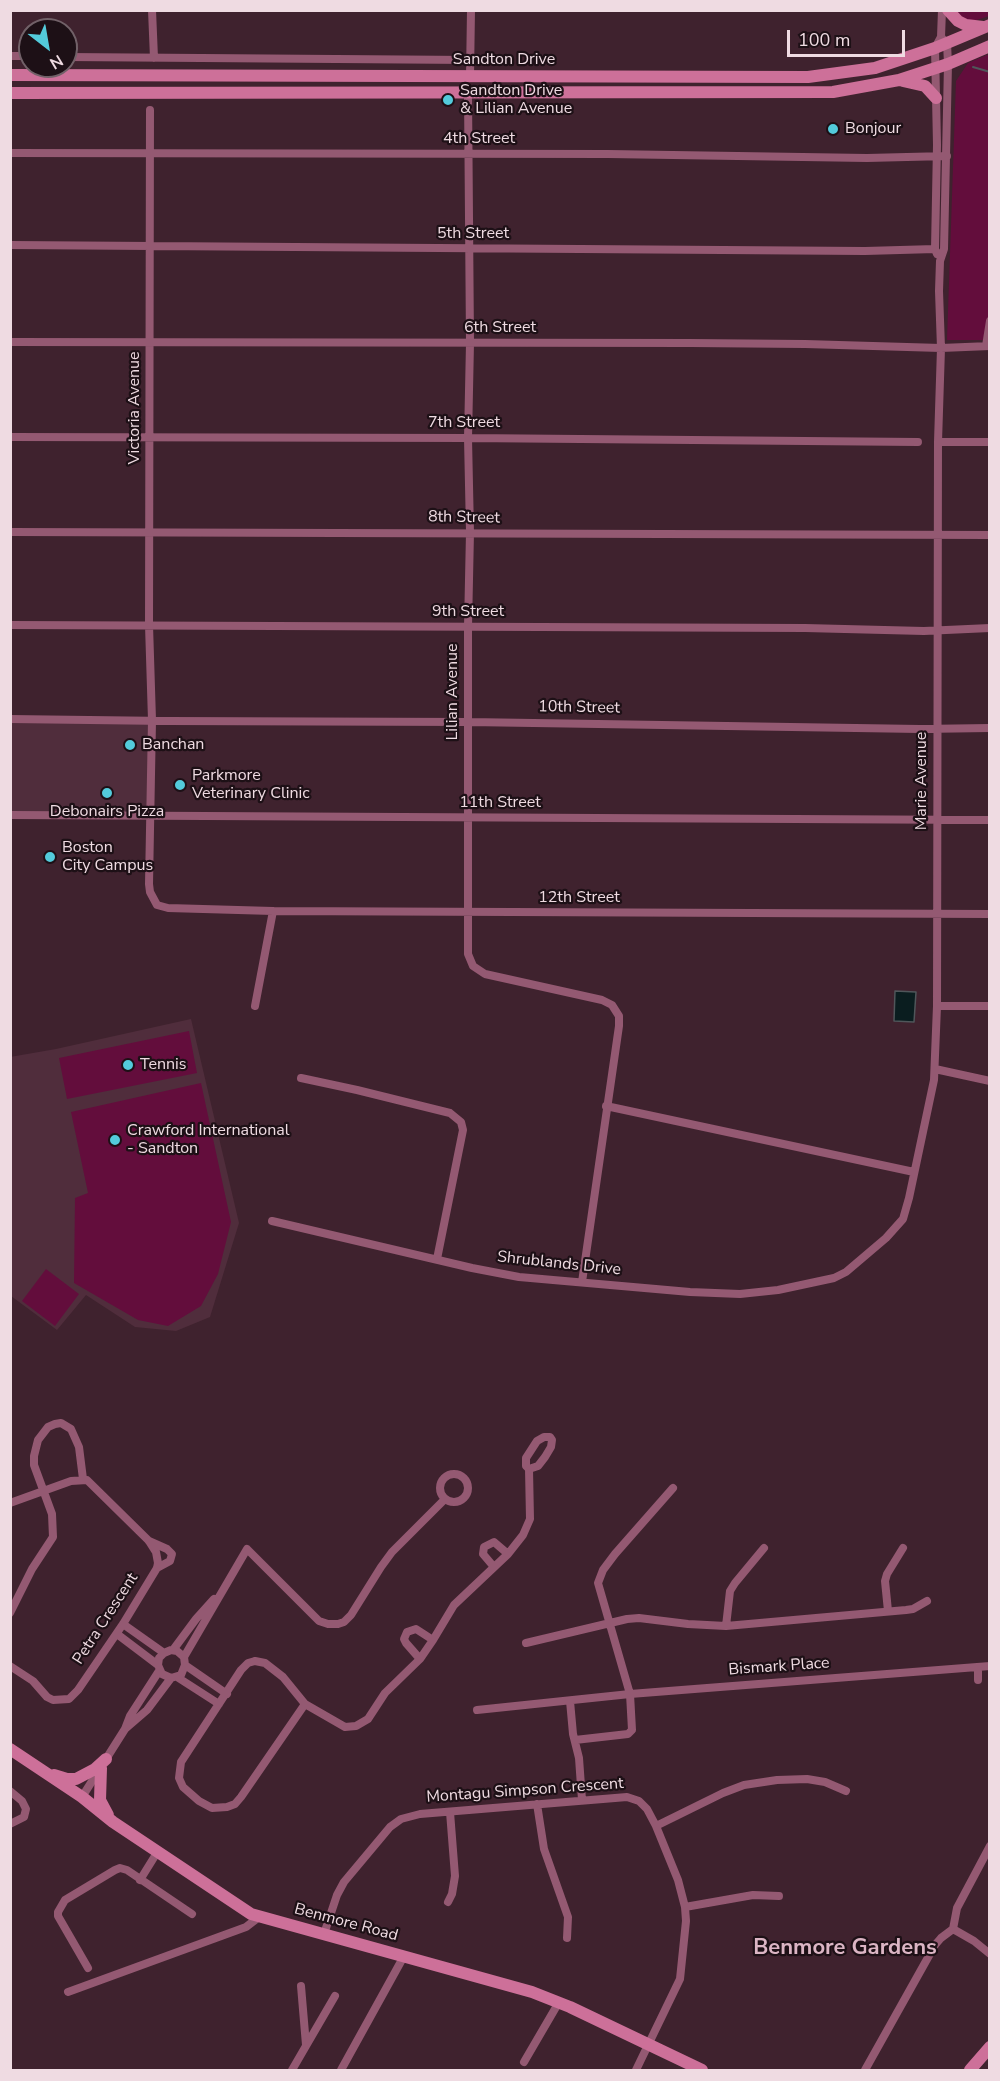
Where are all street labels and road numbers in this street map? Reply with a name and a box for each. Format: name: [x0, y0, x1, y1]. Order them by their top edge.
street label: Sandton Drive: [453, 50, 555, 70]
street label: 4th Street: [443, 129, 515, 149]
street label: 5th Street: [437, 224, 509, 244]
street label: 6th Street: [464, 318, 536, 338]
street label: Victoria Avenue: [125, 351, 145, 465]
street label: 7th Street: [428, 413, 500, 433]
street label: 8th Street: [428, 508, 500, 528]
street label: 9th Street: [432, 602, 504, 622]
street label: Lilian Avenue: [443, 644, 463, 740]
street label: 10th Street: [538, 698, 620, 718]
street label: Marie Avenue: [912, 732, 932, 830]
street label: 11th Street: [459, 793, 541, 813]
street label: 12th Street: [538, 888, 620, 908]
street label: Shrublands Drive: [496, 1248, 622, 1280]
street label: Petra Crescent: [69, 1570, 143, 1668]
street label: Bismark Place: [728, 1654, 830, 1680]
street label: Montagu Simpson Crescent: [426, 1775, 624, 1807]
street label: Benmore Road: [292, 1900, 400, 1946]

